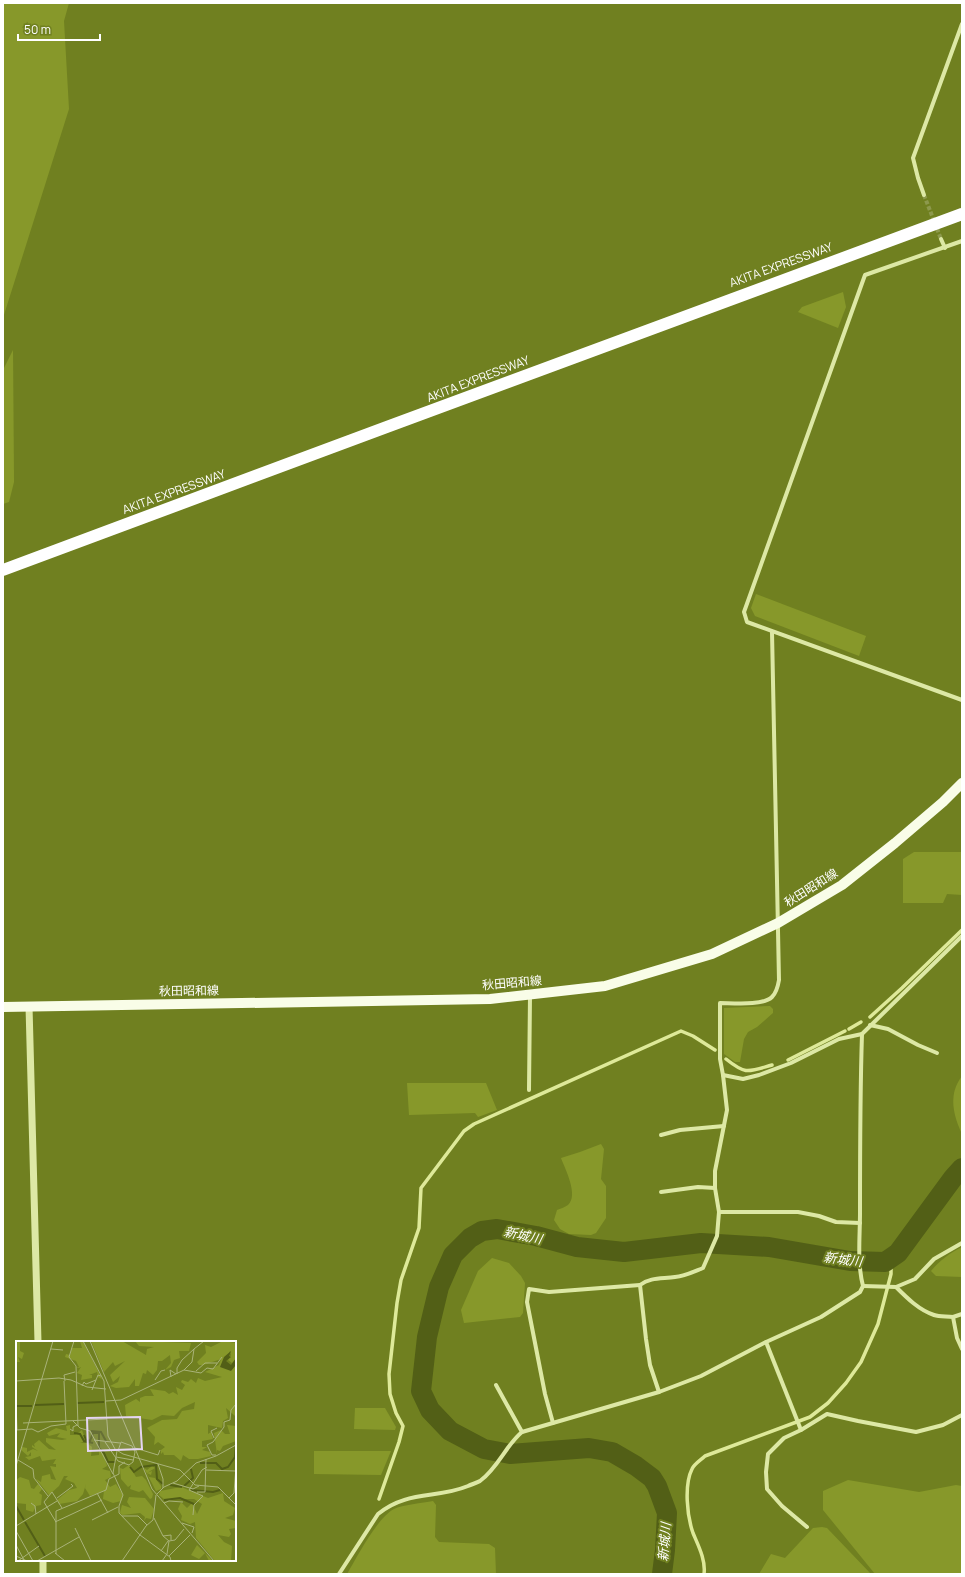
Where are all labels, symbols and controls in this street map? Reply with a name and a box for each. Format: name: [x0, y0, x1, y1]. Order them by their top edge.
scale bar: [18, 16, 100, 42]
text: 50 m: [24, 21, 51, 38]
street label: AKITA EXPRESSWAY: [727, 238, 835, 291]
street label: AKITA EXPRESSWAY: [424, 351, 532, 406]
street label: AKITA EXPRESSWAY: [120, 465, 228, 518]
street label: 秋田昭和線: [781, 864, 841, 911]
street label: 秋田昭和線: [481, 971, 543, 994]
street label: 秋田昭和線: [159, 981, 219, 1000]
water label: 新城川: [502, 1222, 546, 1248]
water label: 新城川: [823, 1248, 865, 1271]
inset map: [16, 1341, 236, 1561]
water label: 新城川: [653, 1520, 675, 1562]

